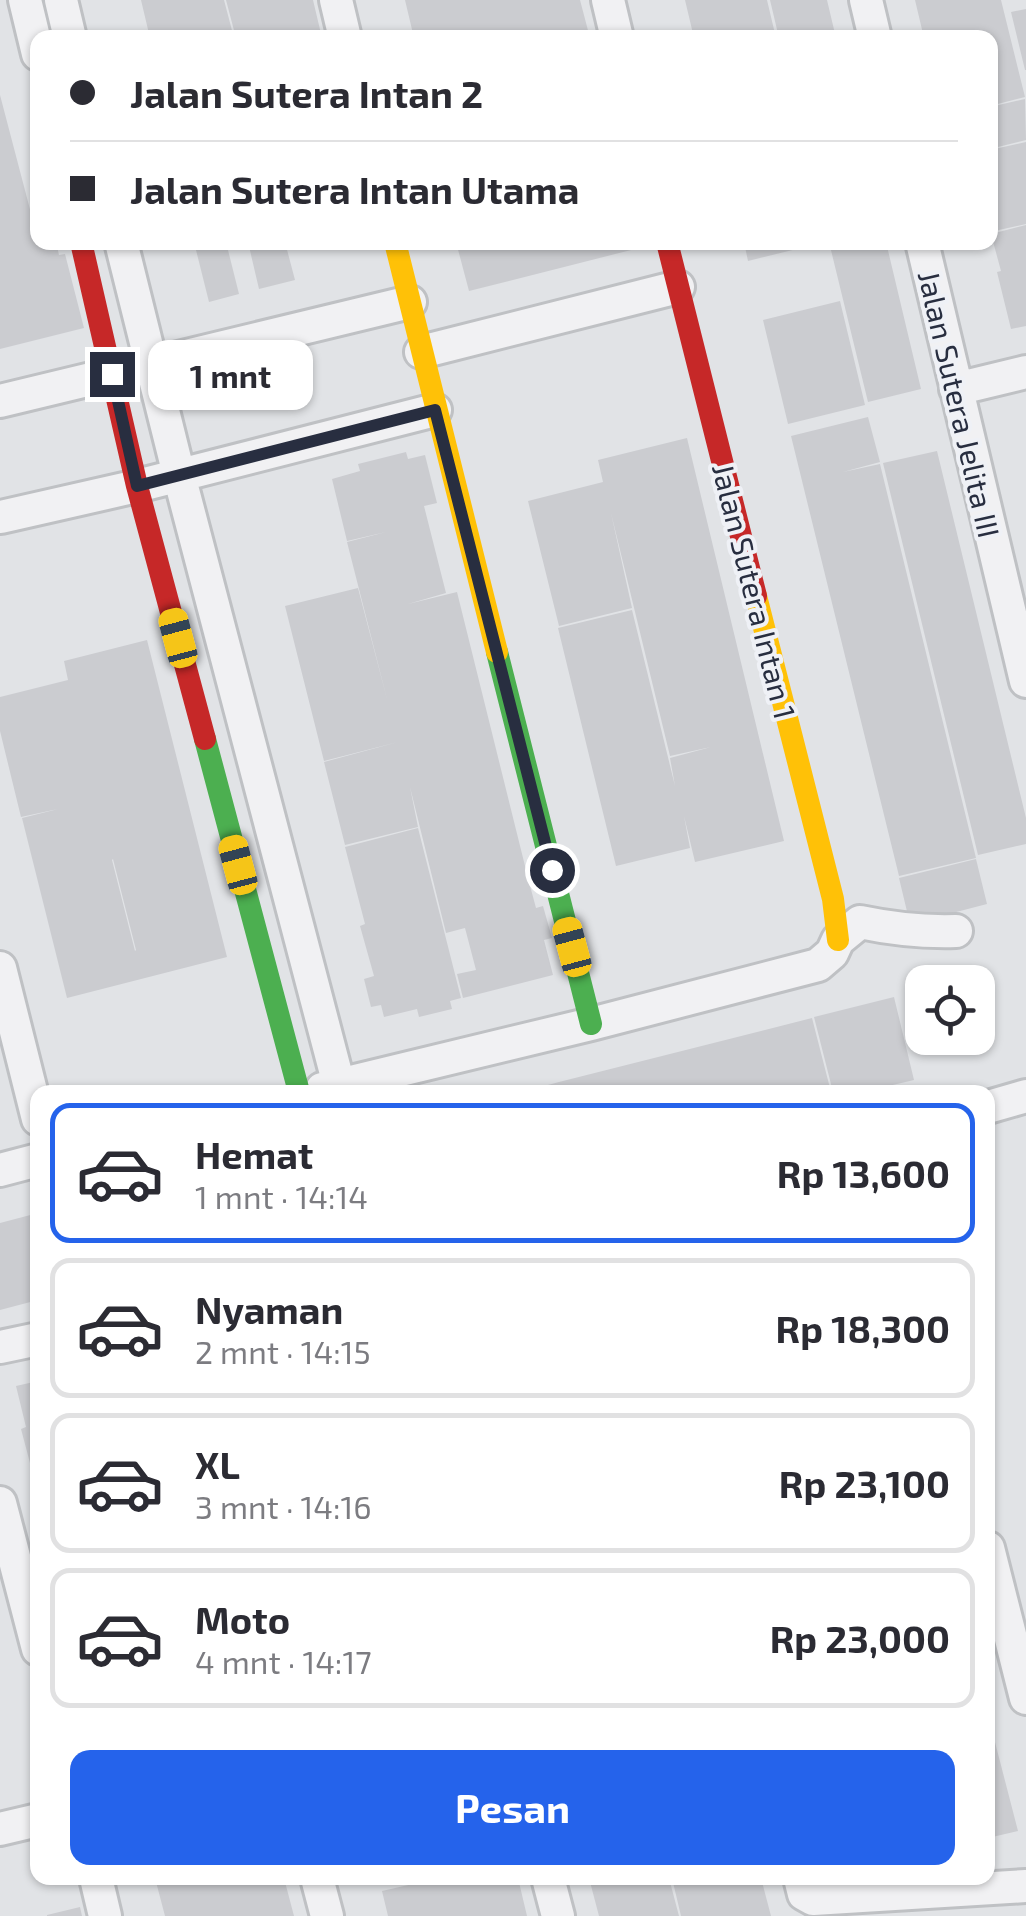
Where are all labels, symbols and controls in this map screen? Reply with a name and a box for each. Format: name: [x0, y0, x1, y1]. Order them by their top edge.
text: Jalan Sutera Intan 2: [130, 70, 483, 116]
text: Jalan Sutera Intan Utama: [130, 166, 579, 212]
street label: Jalan Sutera Jelita III: [912, 267, 1008, 541]
callout: 1 mnt: [147, 339, 312, 409]
route end: [90, 352, 135, 397]
text: 1 mnt: [190, 356, 271, 394]
street label: Jalan Sutera Intan 1: [706, 459, 804, 723]
car: [156, 605, 200, 671]
car: [216, 832, 260, 898]
route start: [530, 848, 575, 893]
car: [550, 914, 594, 980]
map controls: [905, 965, 995, 1055]
button: locate: [905, 965, 995, 1055]
icon: car: [75, 1128, 165, 1218]
text: Hemat: [195, 1131, 313, 1177]
text: Rp 13,600: [777, 1150, 950, 1196]
text: 1 mnt · 14:14: [195, 1177, 368, 1215]
icon: car: [75, 1283, 165, 1373]
text: Nyaman: [195, 1286, 343, 1332]
text: Rp 18,300: [776, 1305, 950, 1351]
text: 2 mnt · 14:15: [195, 1332, 371, 1370]
icon: car: [75, 1438, 165, 1528]
text: XL: [195, 1441, 240, 1487]
text: Rp 23,100: [779, 1460, 950, 1506]
text: 3 mnt · 14:16: [195, 1487, 372, 1525]
icon: car: [75, 1593, 165, 1683]
text: Moto: [195, 1596, 290, 1642]
text: Rp 23,000: [770, 1615, 950, 1661]
text: 4 mnt · 14:17: [195, 1642, 372, 1680]
button: Pesan: [70, 1750, 955, 1865]

